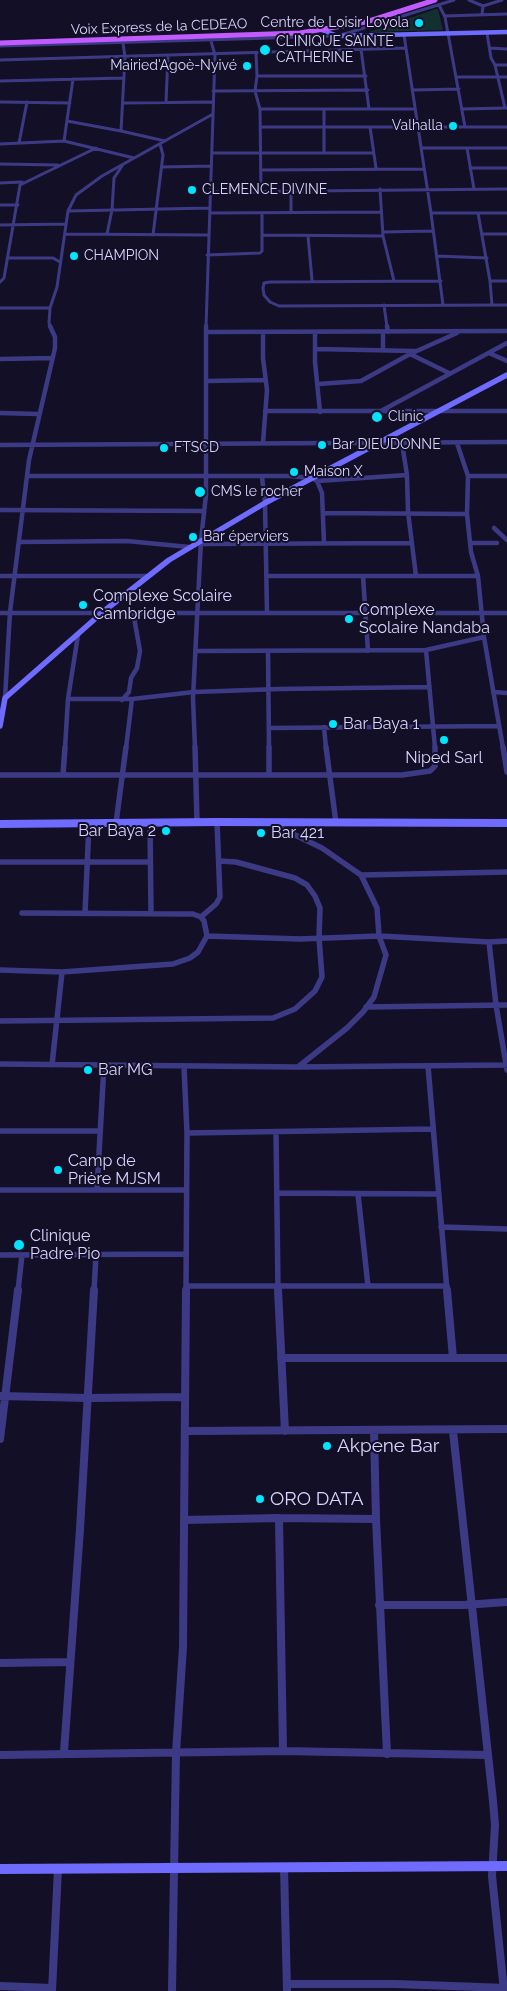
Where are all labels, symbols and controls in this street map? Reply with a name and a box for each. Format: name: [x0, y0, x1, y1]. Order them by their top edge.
place label: Centre de Loisir Loyola: [261, 15, 409, 31]
street label: Voix Express de la CEDEAO: [70, 16, 248, 38]
marker: Centre de Loisir Loyola: [413, 17, 425, 29]
place label: CLINIQUE SAINTE CATHERINE: [276, 34, 394, 66]
marker: CLINIQUE SAINTE CATHERINE: [258, 43, 272, 57]
place label: Mairied'Agoè-Nyivé: [110, 58, 237, 74]
marker: Mairied'Agoè-Nyivé: [241, 60, 253, 72]
place label: Valhalla: [392, 118, 443, 134]
marker: Valhalla: [447, 120, 459, 132]
place label: CLEMENCE DIVINE: [202, 182, 327, 198]
marker: CLEMENCE DIVINE: [186, 184, 198, 196]
place label: CHAMPION: [84, 248, 159, 264]
marker: CHAMPION: [68, 250, 80, 262]
place label: Clinic: [388, 409, 423, 425]
marker: Clinic: [370, 410, 384, 424]
place label: Bar DIEUDONNE: [332, 437, 441, 453]
marker: Bar DIEUDONNE: [316, 439, 328, 451]
place label: FTSCD: [174, 440, 219, 456]
marker: FTSCD: [158, 442, 170, 454]
place label: Maison X: [304, 464, 363, 480]
marker: Maison X: [288, 466, 300, 478]
place label: CMS le rocher: [211, 484, 303, 500]
marker: CMS le rocher: [193, 485, 207, 499]
place label: Bar éperviers: [203, 529, 289, 545]
marker: Bar éperviers: [187, 531, 199, 543]
place label: Complexe Scolaire Cambridge: [93, 586, 232, 624]
marker: Complexe Scolaire Cambridge: [77, 599, 89, 611]
place label: Complexe Scolaire Nandaba: [359, 600, 490, 638]
marker: Complexe Scolaire Nandaba: [343, 613, 355, 625]
place label: Bar Baya 1: [343, 714, 419, 734]
marker: Bar Baya 1: [327, 718, 339, 730]
marker: Niped Sarl: [438, 734, 450, 746]
place label: Niped Sarl: [405, 748, 483, 768]
place label: Bar Baya 2: [78, 821, 156, 841]
place label: Bar 421: [271, 823, 324, 843]
marker: Bar Baya 2: [160, 825, 172, 837]
marker: Bar 421: [255, 827, 267, 839]
place label: Bar MG: [98, 1060, 153, 1080]
marker: Bar MG: [82, 1064, 94, 1076]
place label: Camp de Prière MJSM: [68, 1151, 161, 1189]
marker: Camp de Prière MJSM: [52, 1164, 64, 1176]
place label: Clinique Padre Pio: [30, 1226, 100, 1264]
marker: Clinique Padre Pio: [12, 1238, 26, 1252]
place label: Akpene Bar: [337, 1435, 440, 1457]
marker: Akpene Bar: [321, 1440, 333, 1452]
place label: ORO DATA: [270, 1488, 364, 1510]
marker: ORO DATA: [254, 1493, 266, 1505]

